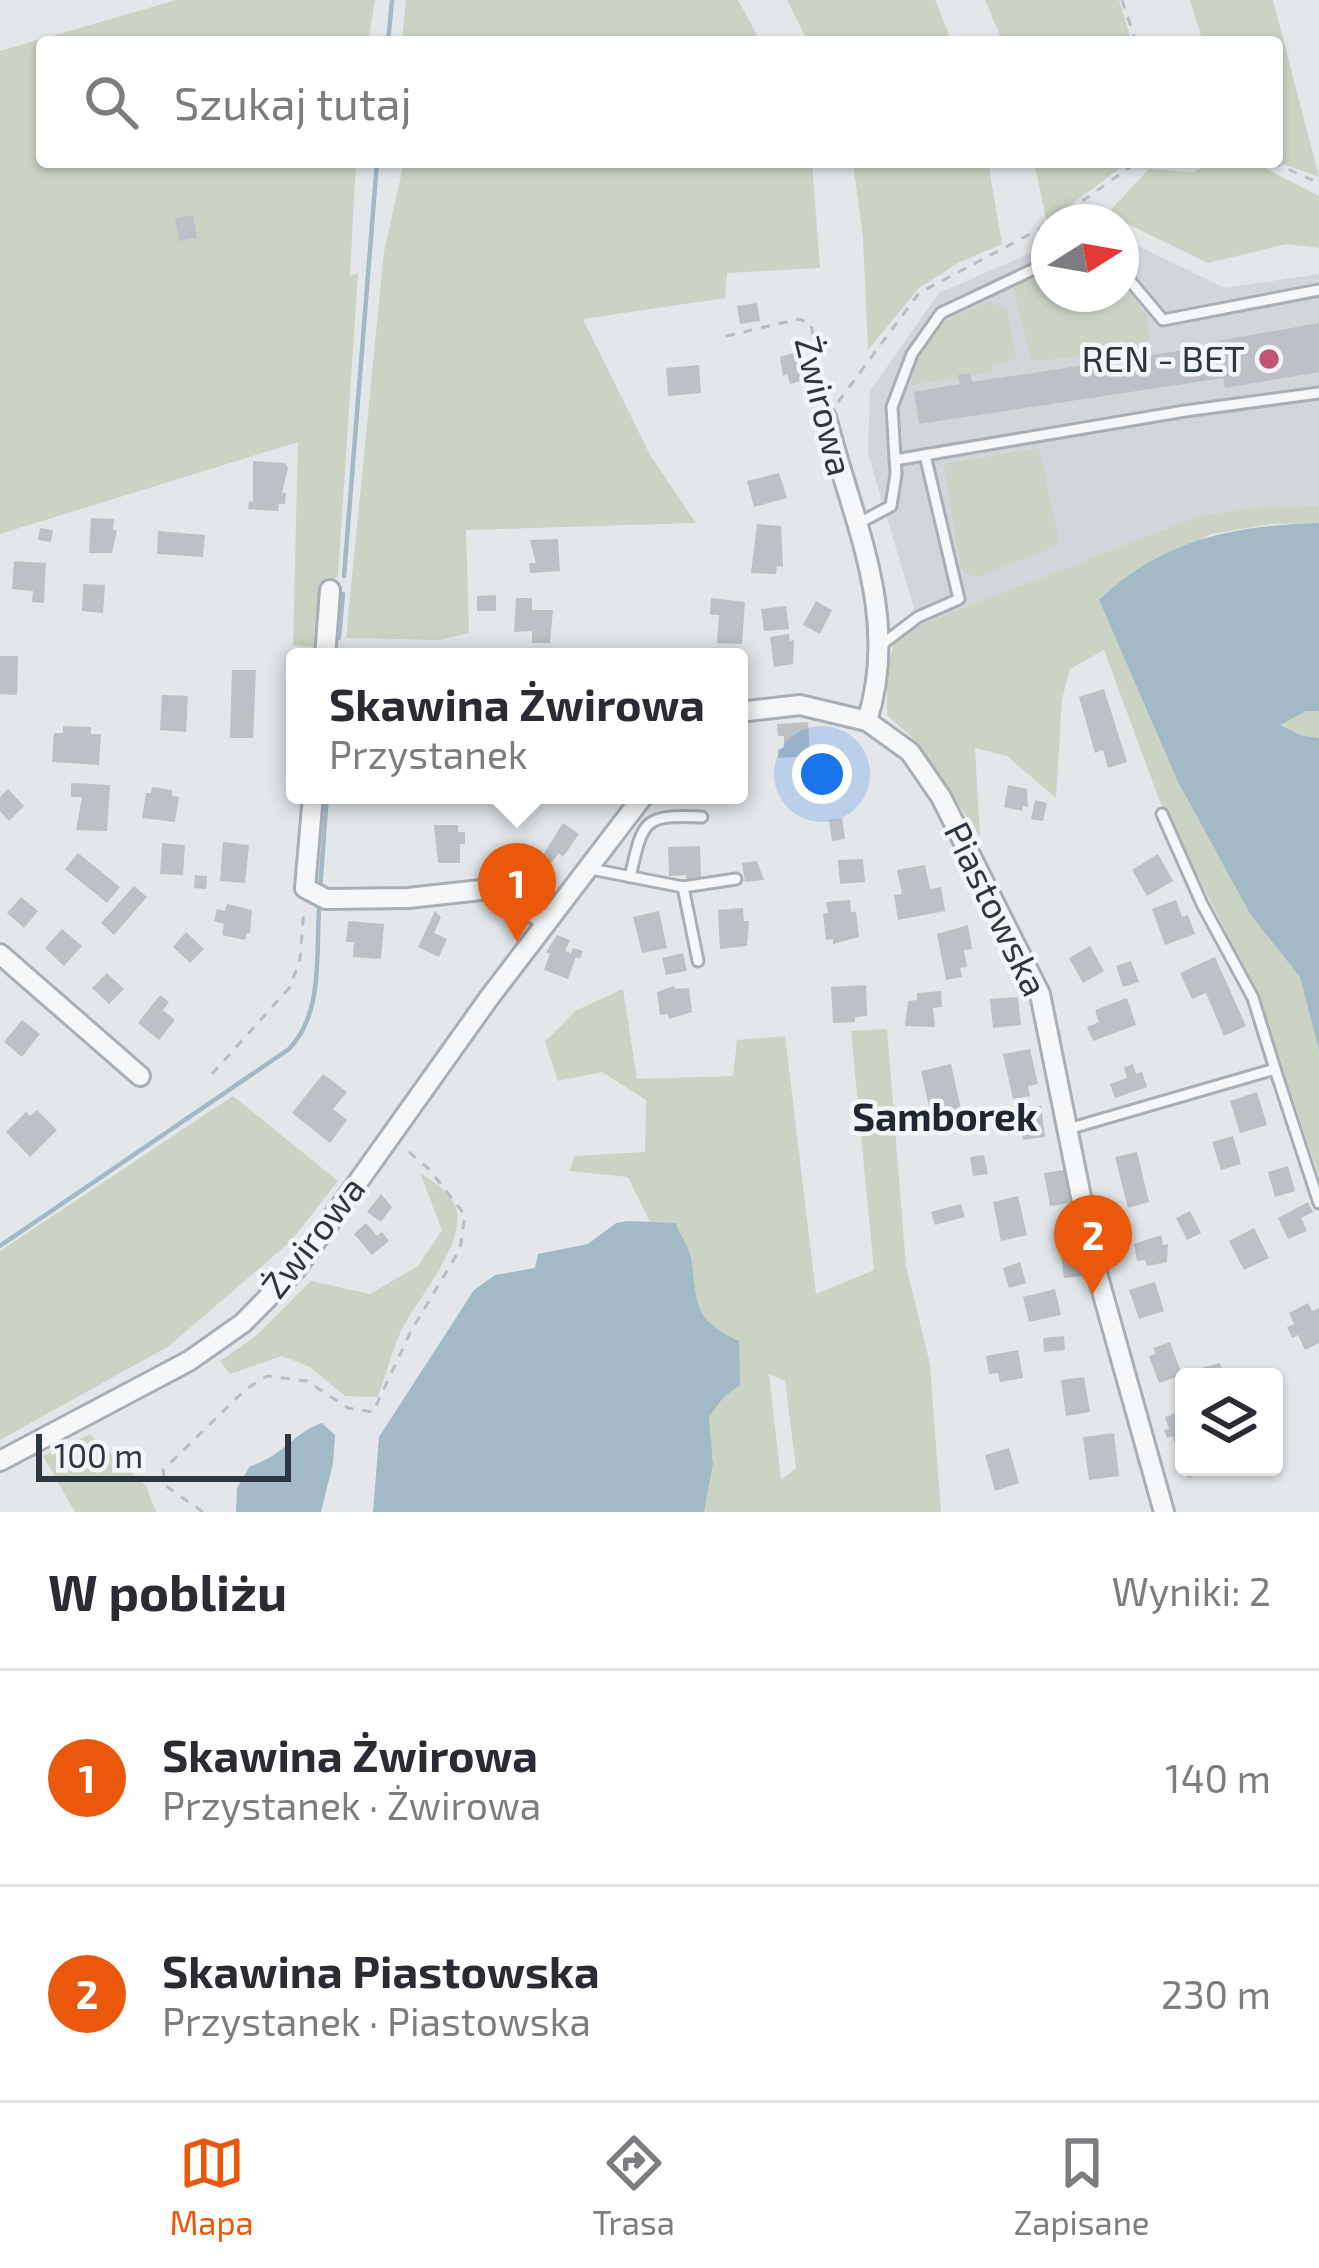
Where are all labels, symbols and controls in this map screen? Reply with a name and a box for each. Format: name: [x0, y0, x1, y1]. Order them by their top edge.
search box: [36, 36, 1283, 168]
icon: search: [78, 69, 144, 135]
text: Szukaj tutaj: [174, 75, 412, 129]
north arrow: [1031, 204, 1139, 312]
street label: Żwirowa: [787, 331, 864, 480]
place label: REN - BET: [1082, 336, 1245, 379]
marker: REN - BET: [1256, 346, 1282, 372]
popup: [286, 648, 748, 804]
text: Skawina Żwirowa: [329, 676, 705, 730]
text: Przystanek: [329, 730, 528, 777]
your location: [792, 744, 852, 804]
street label: Piastowska: [937, 814, 1058, 1002]
pin: 1: [478, 843, 556, 942]
district label: Samborek: [852, 1092, 1038, 1139]
street label: Żwirowa: [251, 1167, 373, 1305]
pin: 2: [1054, 1195, 1132, 1294]
map controls: [1175, 1368, 1283, 1476]
button: layers: [1175, 1368, 1283, 1476]
scale bar: [36, 1428, 291, 1481]
text: 100 m: [54, 1435, 143, 1475]
text: W pobliżu: [48, 1560, 287, 1621]
text: Wyniki: 2: [1112, 1567, 1271, 1614]
text: Skawina Żwirowa: [162, 1727, 538, 1781]
text: 1: [79, 1754, 95, 1801]
text: 140 m: [1165, 1754, 1271, 1801]
text: Przystanek · Żwirowa: [162, 1781, 541, 1828]
text: Skawina Piastowska: [162, 1943, 600, 1997]
text: 2: [76, 1970, 98, 2017]
text: 230 m: [1161, 1970, 1271, 2017]
text: Przystanek · Piastowska: [162, 1997, 591, 2044]
tab: Mapa: [169, 2130, 254, 2242]
tab: Trasa: [593, 2130, 675, 2242]
tab: Zapisane: [1014, 2130, 1150, 2242]

